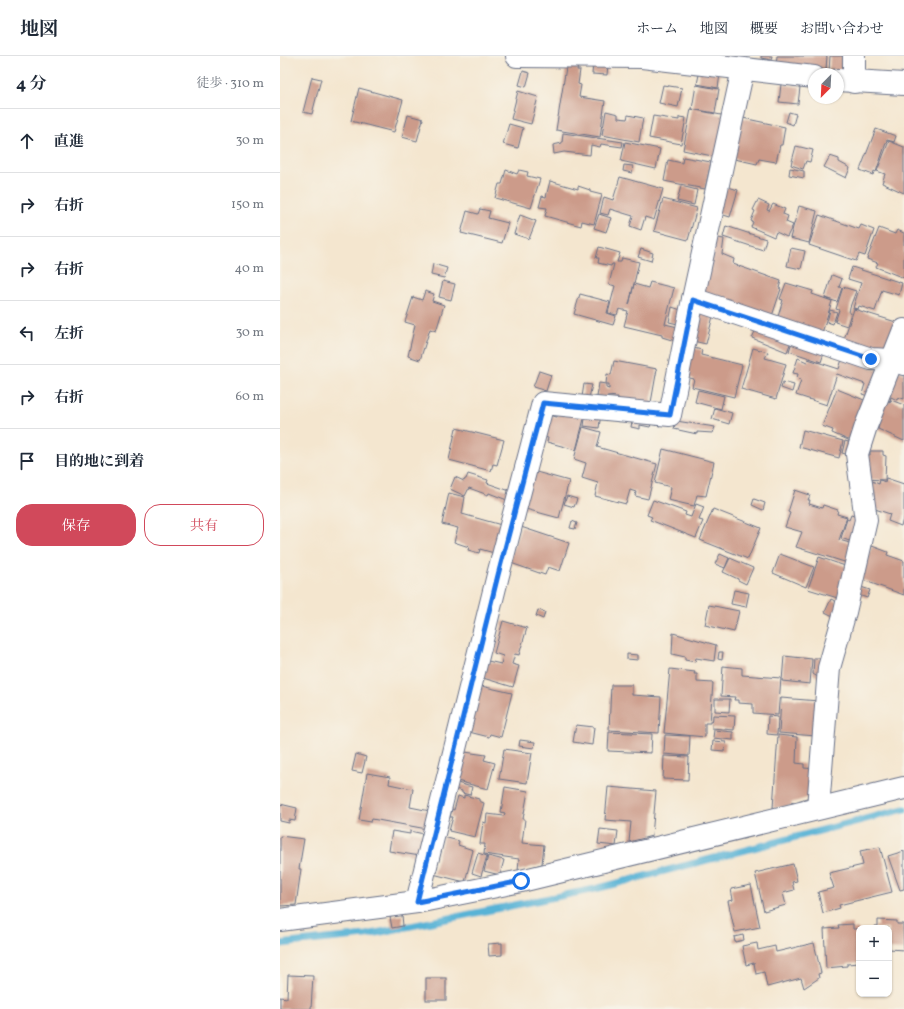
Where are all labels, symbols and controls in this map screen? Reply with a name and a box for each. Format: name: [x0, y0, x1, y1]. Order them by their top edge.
text: 地図: [20, 17, 58, 43]
text: ホーム: [636, 20, 678, 39]
text: 地図: [700, 20, 728, 39]
text: 概要: [750, 20, 778, 39]
text: お問い合わせ: [800, 20, 884, 39]
north arrow: [808, 68, 844, 104]
text: 4 分: [16, 73, 47, 96]
text: 徒歩 · 310 m: [197, 75, 264, 93]
icon: ahead: [16, 130, 38, 152]
text: 直進: [54, 132, 84, 153]
text: 30 m: [236, 132, 264, 150]
icon: right: [16, 194, 38, 216]
text: 右折: [54, 196, 84, 217]
text: 150 m: [231, 196, 264, 214]
icon: right: [16, 258, 38, 280]
text: 右折: [54, 260, 84, 281]
text: 40 m: [235, 260, 264, 278]
icon: left: [16, 322, 38, 344]
text: 左折: [54, 324, 84, 345]
text: 30 m: [236, 324, 264, 342]
route end: [862, 350, 880, 368]
icon: right: [16, 386, 38, 408]
text: 右折: [54, 388, 84, 409]
text: 60 m: [236, 388, 264, 406]
icon: arrive: [16, 450, 38, 472]
text: 目的地に到着: [54, 452, 144, 473]
button: 保存: [16, 504, 136, 546]
button: 共有: [144, 504, 264, 546]
route start: [512, 872, 530, 890]
map controls: [856, 925, 892, 997]
button: +: [856, 925, 892, 961]
button: −: [856, 961, 892, 997]

